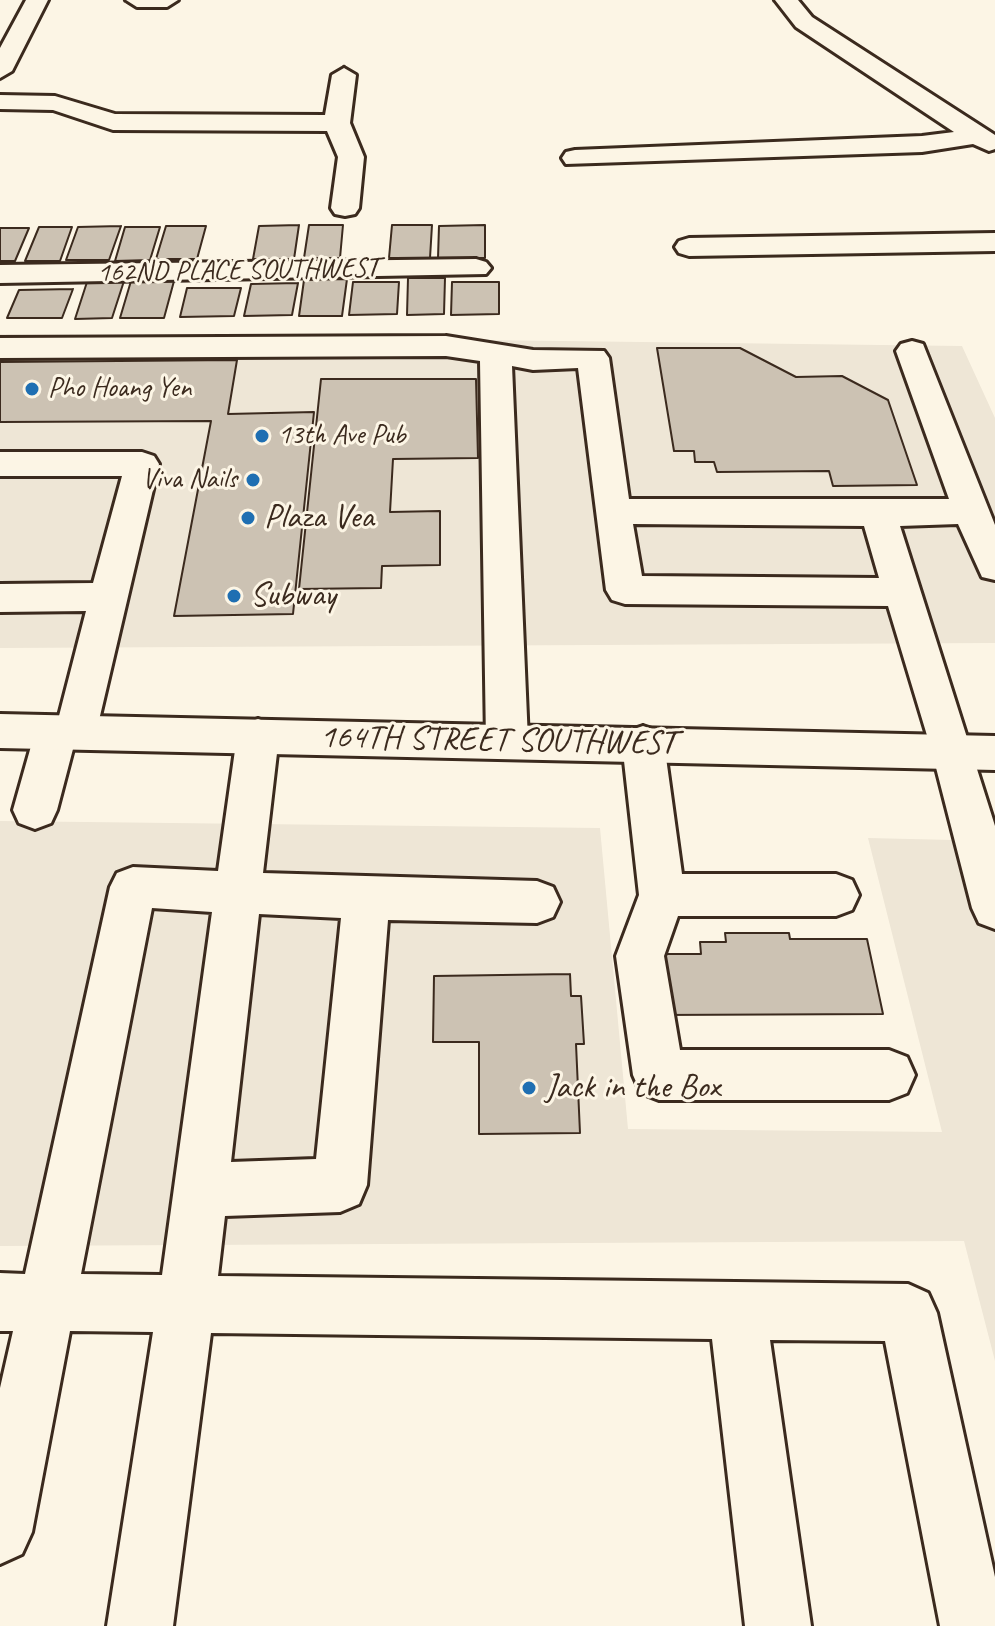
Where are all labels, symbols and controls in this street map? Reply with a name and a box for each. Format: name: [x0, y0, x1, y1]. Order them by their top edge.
street label: 162ND PLACE SOUTHWEST: [97, 252, 379, 290]
place label: Pho Hoang Yen: [48, 372, 191, 406]
marker: Pho Hoang Yen: [23, 380, 41, 398]
place label: 13th Ave Pub: [278, 419, 405, 453]
marker: 13th Ave Pub: [253, 427, 271, 445]
place label: Viva Nails: [142, 463, 237, 497]
marker: Viva Nails: [244, 471, 262, 489]
place label: Plaza Vea: [264, 498, 374, 538]
marker: Plaza Vea: [239, 509, 257, 527]
place label: Subway: [250, 576, 336, 616]
marker: Subway: [225, 587, 243, 605]
street label: 164TH STREET SOUTHWEST: [320, 717, 676, 765]
place label: Jack in the Box: [545, 1068, 720, 1108]
marker: Jack in the Box: [520, 1079, 538, 1097]

